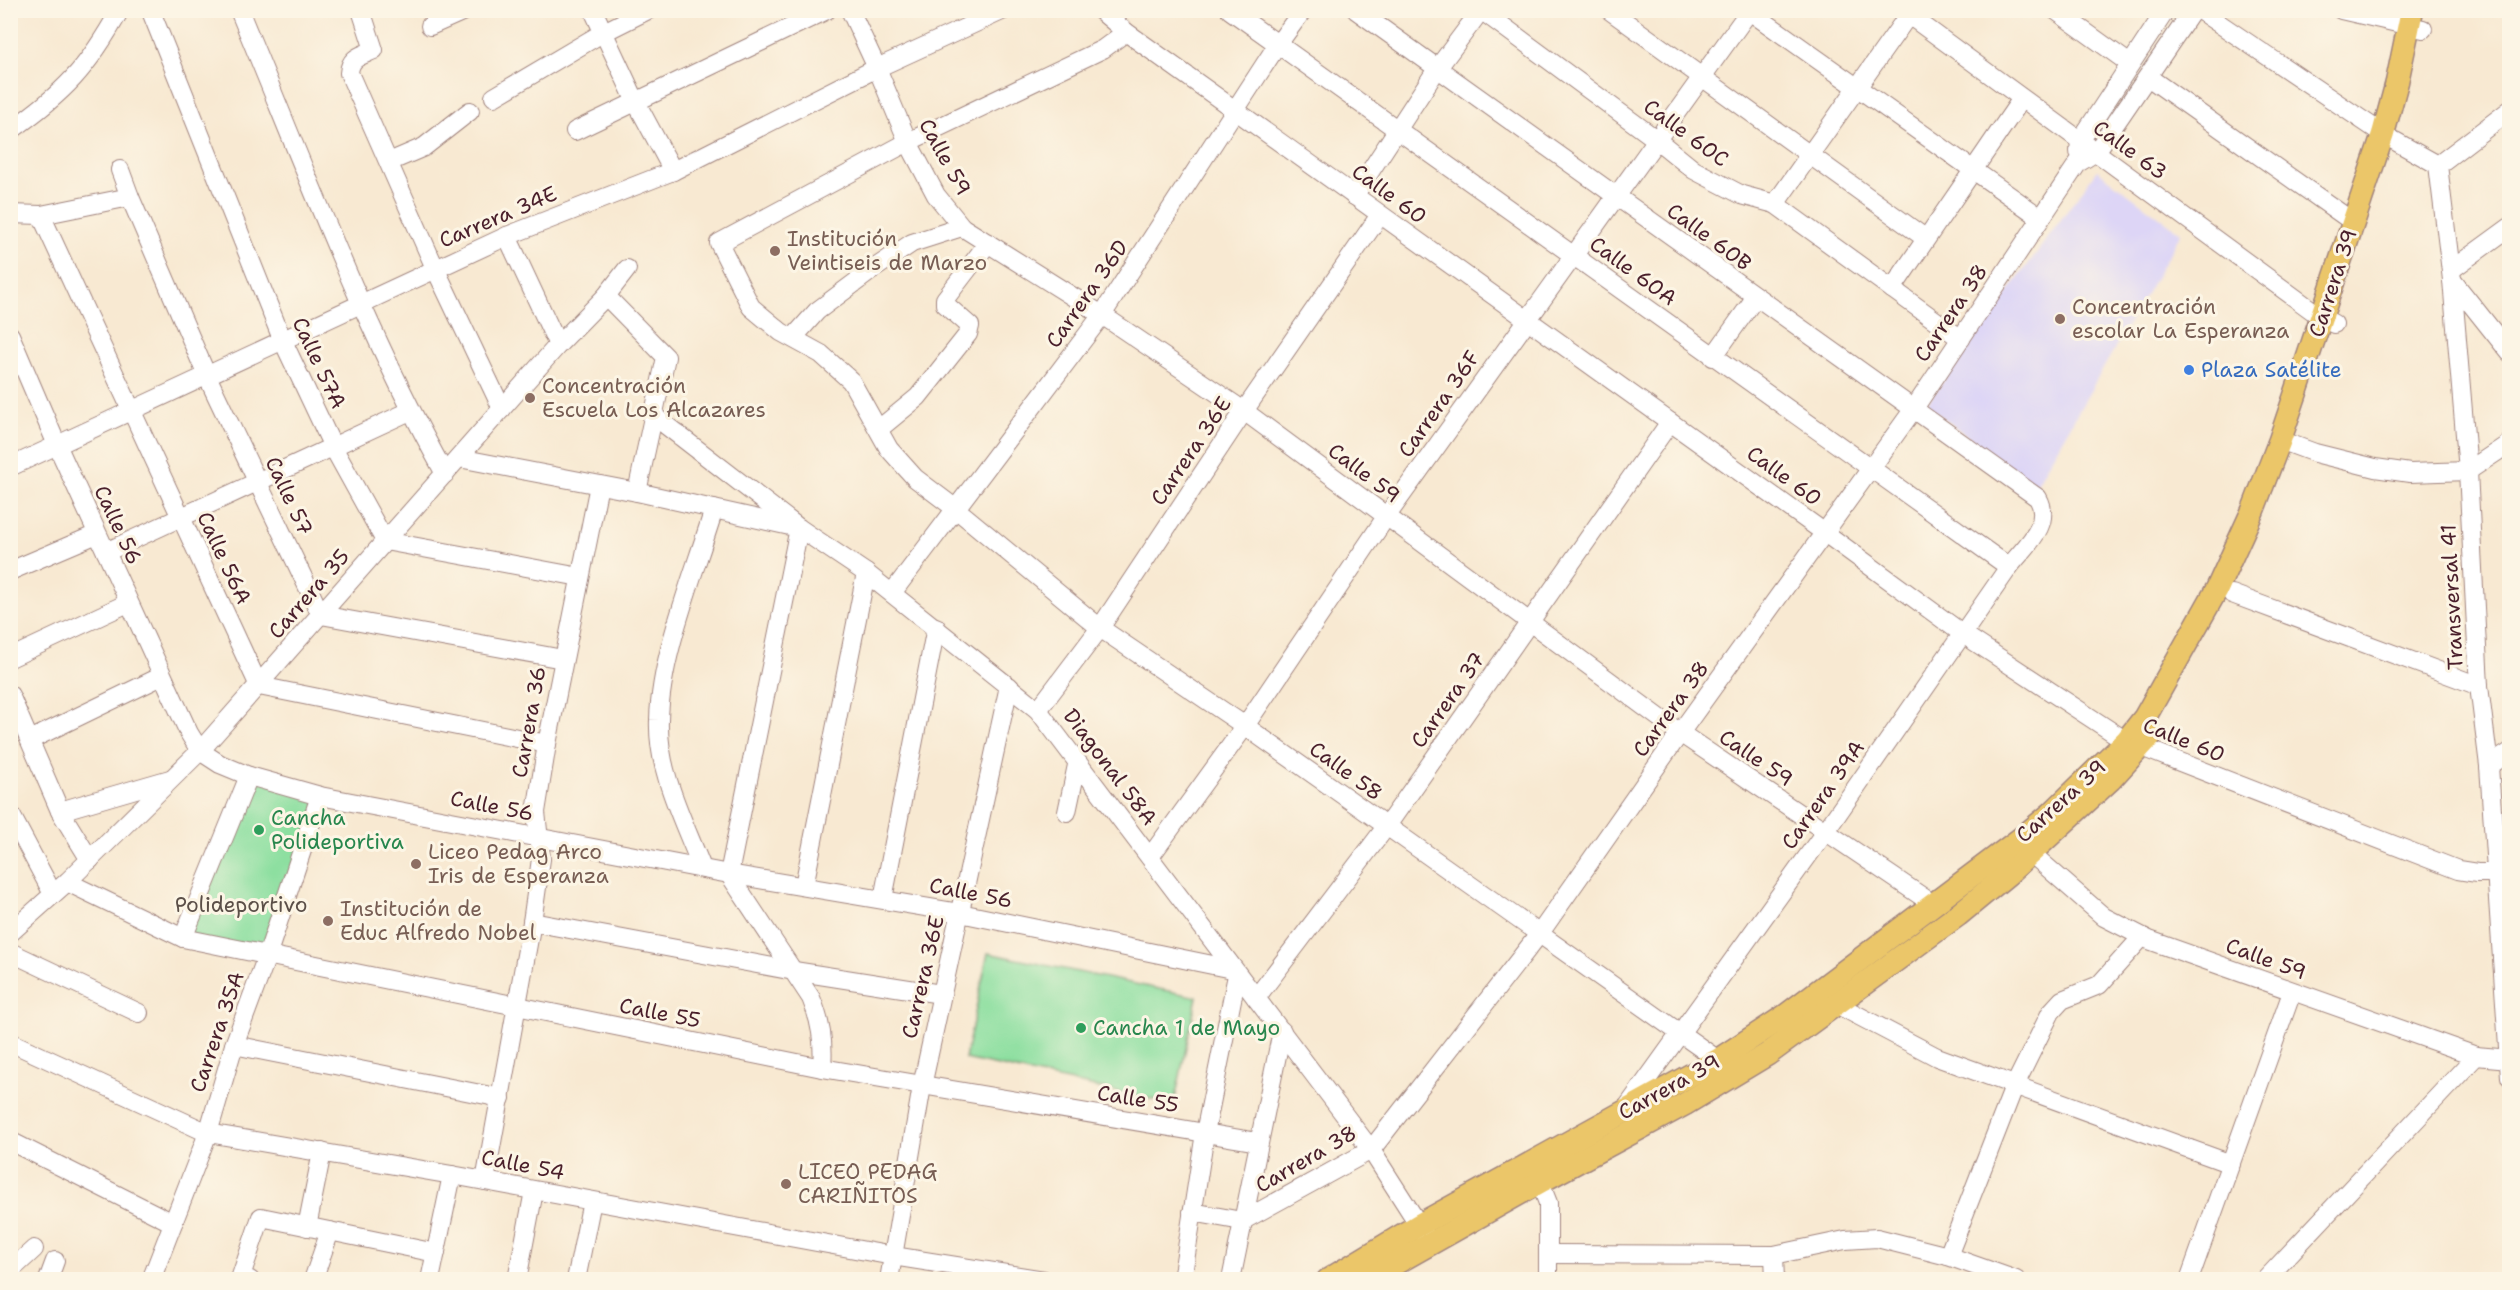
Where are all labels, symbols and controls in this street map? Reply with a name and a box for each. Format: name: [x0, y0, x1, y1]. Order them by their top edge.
street label: Calle 60C: [1638, 93, 1734, 173]
street label: Calle 59: [912, 114, 978, 200]
street label: Calle 63: [2087, 114, 2173, 186]
street label: Calle 60: [1346, 157, 1432, 231]
street label: Carrera 34E: [435, 180, 561, 254]
street label: Calle 60B: [1661, 197, 1757, 277]
place label: Institución Veintiseis de Marzo: [787, 225, 987, 277]
street label: Carrera 39: [2302, 225, 2364, 341]
street label: Calle 60A: [1584, 230, 1682, 312]
street label: Carrera 36D: [1039, 234, 1135, 354]
marker: Institución Veintiseis de Marzo: [768, 244, 782, 258]
street label: Carrera 38: [1908, 259, 1994, 367]
place label: Concentración escolar La Esperanza: [2072, 293, 2289, 345]
marker: Concentración escolar La Esperanza: [2053, 312, 2067, 326]
street label: Calle 57A: [286, 313, 352, 413]
street label: Carrera 36F: [1392, 345, 1486, 463]
place label: Plaza Satélite: [2201, 356, 2342, 384]
marker: Plaza Satélite: [2182, 363, 2196, 377]
place label: Concentración Escuela Los Alcazares: [542, 372, 766, 424]
marker: Concentración Escuela Los Alcazares: [523, 391, 537, 405]
street label: Carrera 36E: [1144, 391, 1238, 511]
street label: Calle 59: [1322, 437, 1406, 509]
street label: Calle 60: [1741, 439, 1827, 513]
street label: Calle 57: [259, 452, 319, 540]
street label: Calle 56: [87, 481, 149, 569]
street label: Calle 56A: [190, 507, 258, 609]
street label: Transversal 41: [2434, 523, 2470, 671]
street label: Carrera 35: [262, 543, 356, 645]
street label: Carrera 37: [1405, 646, 1491, 754]
street label: Carrera 38: [1627, 655, 1715, 763]
street label: Carrera 36: [505, 664, 553, 780]
street label: Diagonal 58A: [1057, 703, 1163, 831]
street label: Calle 60: [2139, 711, 2229, 769]
street label: Calle 59: [1714, 723, 1798, 793]
street label: Calle 58: [1304, 735, 1388, 807]
street label: Carrera 39A: [1775, 735, 1871, 855]
street label: Carrera 39: [2010, 753, 2112, 849]
street label: Calle 56: [448, 784, 536, 828]
place label: Cancha Polideportiva: [271, 804, 404, 856]
marker: Cancha Polideportiva: [252, 823, 266, 837]
place label: Liceo Pedag Arco Iris de Esperanza: [428, 838, 609, 890]
marker: Liceo Pedag Arco Iris de Esperanza: [409, 857, 423, 871]
street label: Calle 56: [927, 871, 1015, 915]
park label: Polideportivo: [175, 891, 307, 919]
place label: Institución de Educ Alfredo Nobel: [340, 895, 537, 947]
street label: Carrera 36E: [895, 913, 951, 1041]
marker: Institución de Educ Alfredo Nobel: [321, 914, 335, 928]
street label: Calle 59: [2222, 932, 2310, 986]
street label: Carrera 35A: [183, 968, 251, 1096]
street label: Calle 55: [617, 991, 703, 1035]
place label: Cancha 1 de Mayo: [1093, 1014, 1280, 1042]
marker: Cancha 1 de Mayo: [1074, 1021, 1088, 1035]
street label: Carrera 39: [1613, 1048, 1725, 1126]
street label: Calle 55: [1095, 1079, 1181, 1119]
street label: Carrera 38: [1250, 1119, 1362, 1199]
street label: Calle 54: [479, 1143, 567, 1187]
place label: LICEO PEDAG CARIÑITOS: [798, 1158, 938, 1210]
marker: LICEO PEDAG CARIÑITOS: [779, 1177, 793, 1191]

